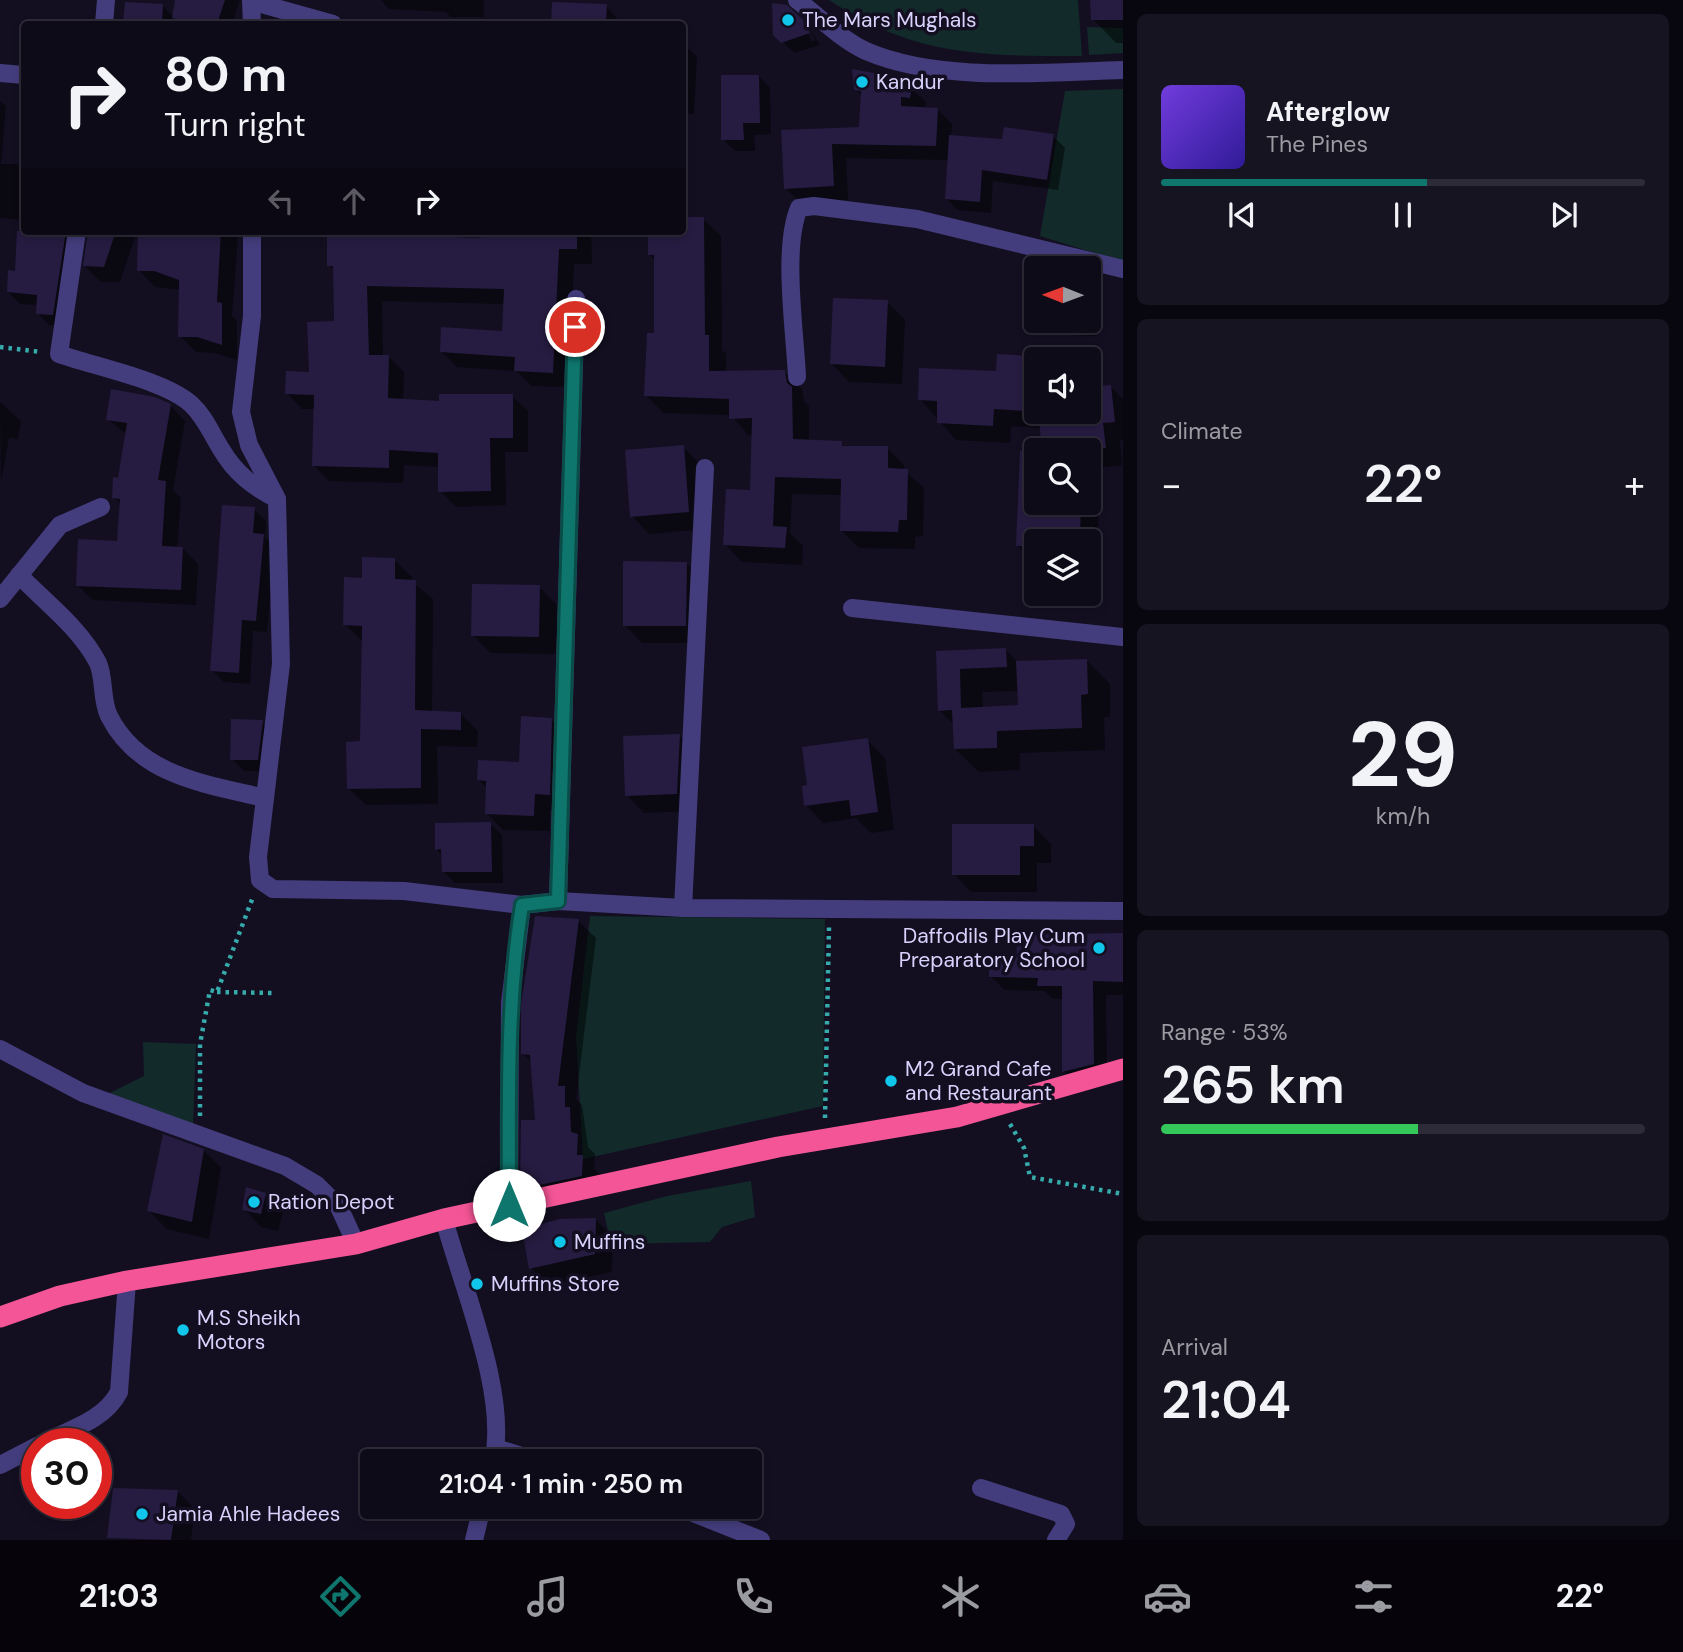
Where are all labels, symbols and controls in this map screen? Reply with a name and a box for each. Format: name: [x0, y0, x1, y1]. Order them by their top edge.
place label: The Mars Mughals: [802, 6, 977, 34]
marker: The Mars Mughals: [780, 12, 796, 28]
text: 80 m: [164, 42, 287, 106]
icon: right: [49, 49, 140, 140]
place label: Kandur: [876, 68, 944, 96]
marker: Kandur: [854, 74, 870, 90]
text: Afterglow: [1266, 95, 1390, 129]
text: Turn right: [164, 104, 306, 146]
text: The Pines: [1266, 129, 1368, 159]
icon: left: [262, 182, 300, 220]
icon: ahead: [335, 182, 373, 220]
icon: right: [408, 182, 446, 220]
icon: previous: [1223, 196, 1261, 234]
icon: pause: [1384, 196, 1422, 234]
icon: next: [1545, 196, 1583, 234]
north arrow: [1024, 256, 1101, 332]
map controls: [1024, 256, 1101, 606]
pin: [545, 297, 605, 357]
icon: arrive: [556, 308, 594, 346]
button: sound: [1024, 347, 1101, 424]
text: Climate: [1161, 416, 1243, 446]
button: search: [1024, 438, 1101, 515]
text: 22°: [1364, 450, 1442, 518]
text: −: [1161, 460, 1182, 510]
text: +: [1624, 460, 1645, 510]
button: layers: [1024, 529, 1101, 606]
text: 29: [1348, 696, 1458, 814]
text: km/h: [1376, 801, 1430, 831]
place label: Daffodils Play Cum Preparatory School: [899, 922, 1085, 974]
marker: Daffodils Play Cum Preparatory School: [1091, 940, 1107, 956]
text: Range · 53%: [1161, 1017, 1288, 1047]
text: 265 km: [1161, 1051, 1345, 1119]
place label: M2 Grand Cafe and Restaurant: [905, 1055, 1052, 1107]
marker: M2 Grand Cafe and Restaurant: [883, 1073, 899, 1089]
position arrow: [472, 1168, 546, 1242]
place label: Ration Depot: [268, 1188, 394, 1216]
marker: Ration Depot: [246, 1194, 262, 1210]
place label: Muffins: [574, 1228, 645, 1256]
marker: Muffins: [552, 1234, 568, 1250]
place label: Muffins Store: [491, 1270, 620, 1298]
marker: Muffins Store: [469, 1276, 485, 1292]
place label: M.S Sheikh Motors: [197, 1304, 300, 1356]
marker: M.S Sheikh Motors: [175, 1322, 191, 1338]
text: Arrival: [1161, 1332, 1228, 1362]
text: 21:04: [1161, 1366, 1291, 1434]
speed limit sign: 30: [21, 1428, 112, 1519]
text: 21:04 · 1 min · 250 m: [439, 1467, 683, 1501]
place label: Jamia Ahle Hadees: [156, 1500, 340, 1528]
marker: Jamia Ahle Hadees: [134, 1506, 150, 1522]
icon: directions: [316, 1572, 365, 1621]
icon: music: [523, 1572, 572, 1621]
icon: phone: [729, 1572, 778, 1621]
icon: climate: [936, 1572, 985, 1621]
icon: car: [1143, 1572, 1192, 1621]
icon: filters: [1349, 1572, 1398, 1621]
text: 21:03: [79, 1575, 159, 1617]
text: 22°: [1556, 1575, 1604, 1617]

